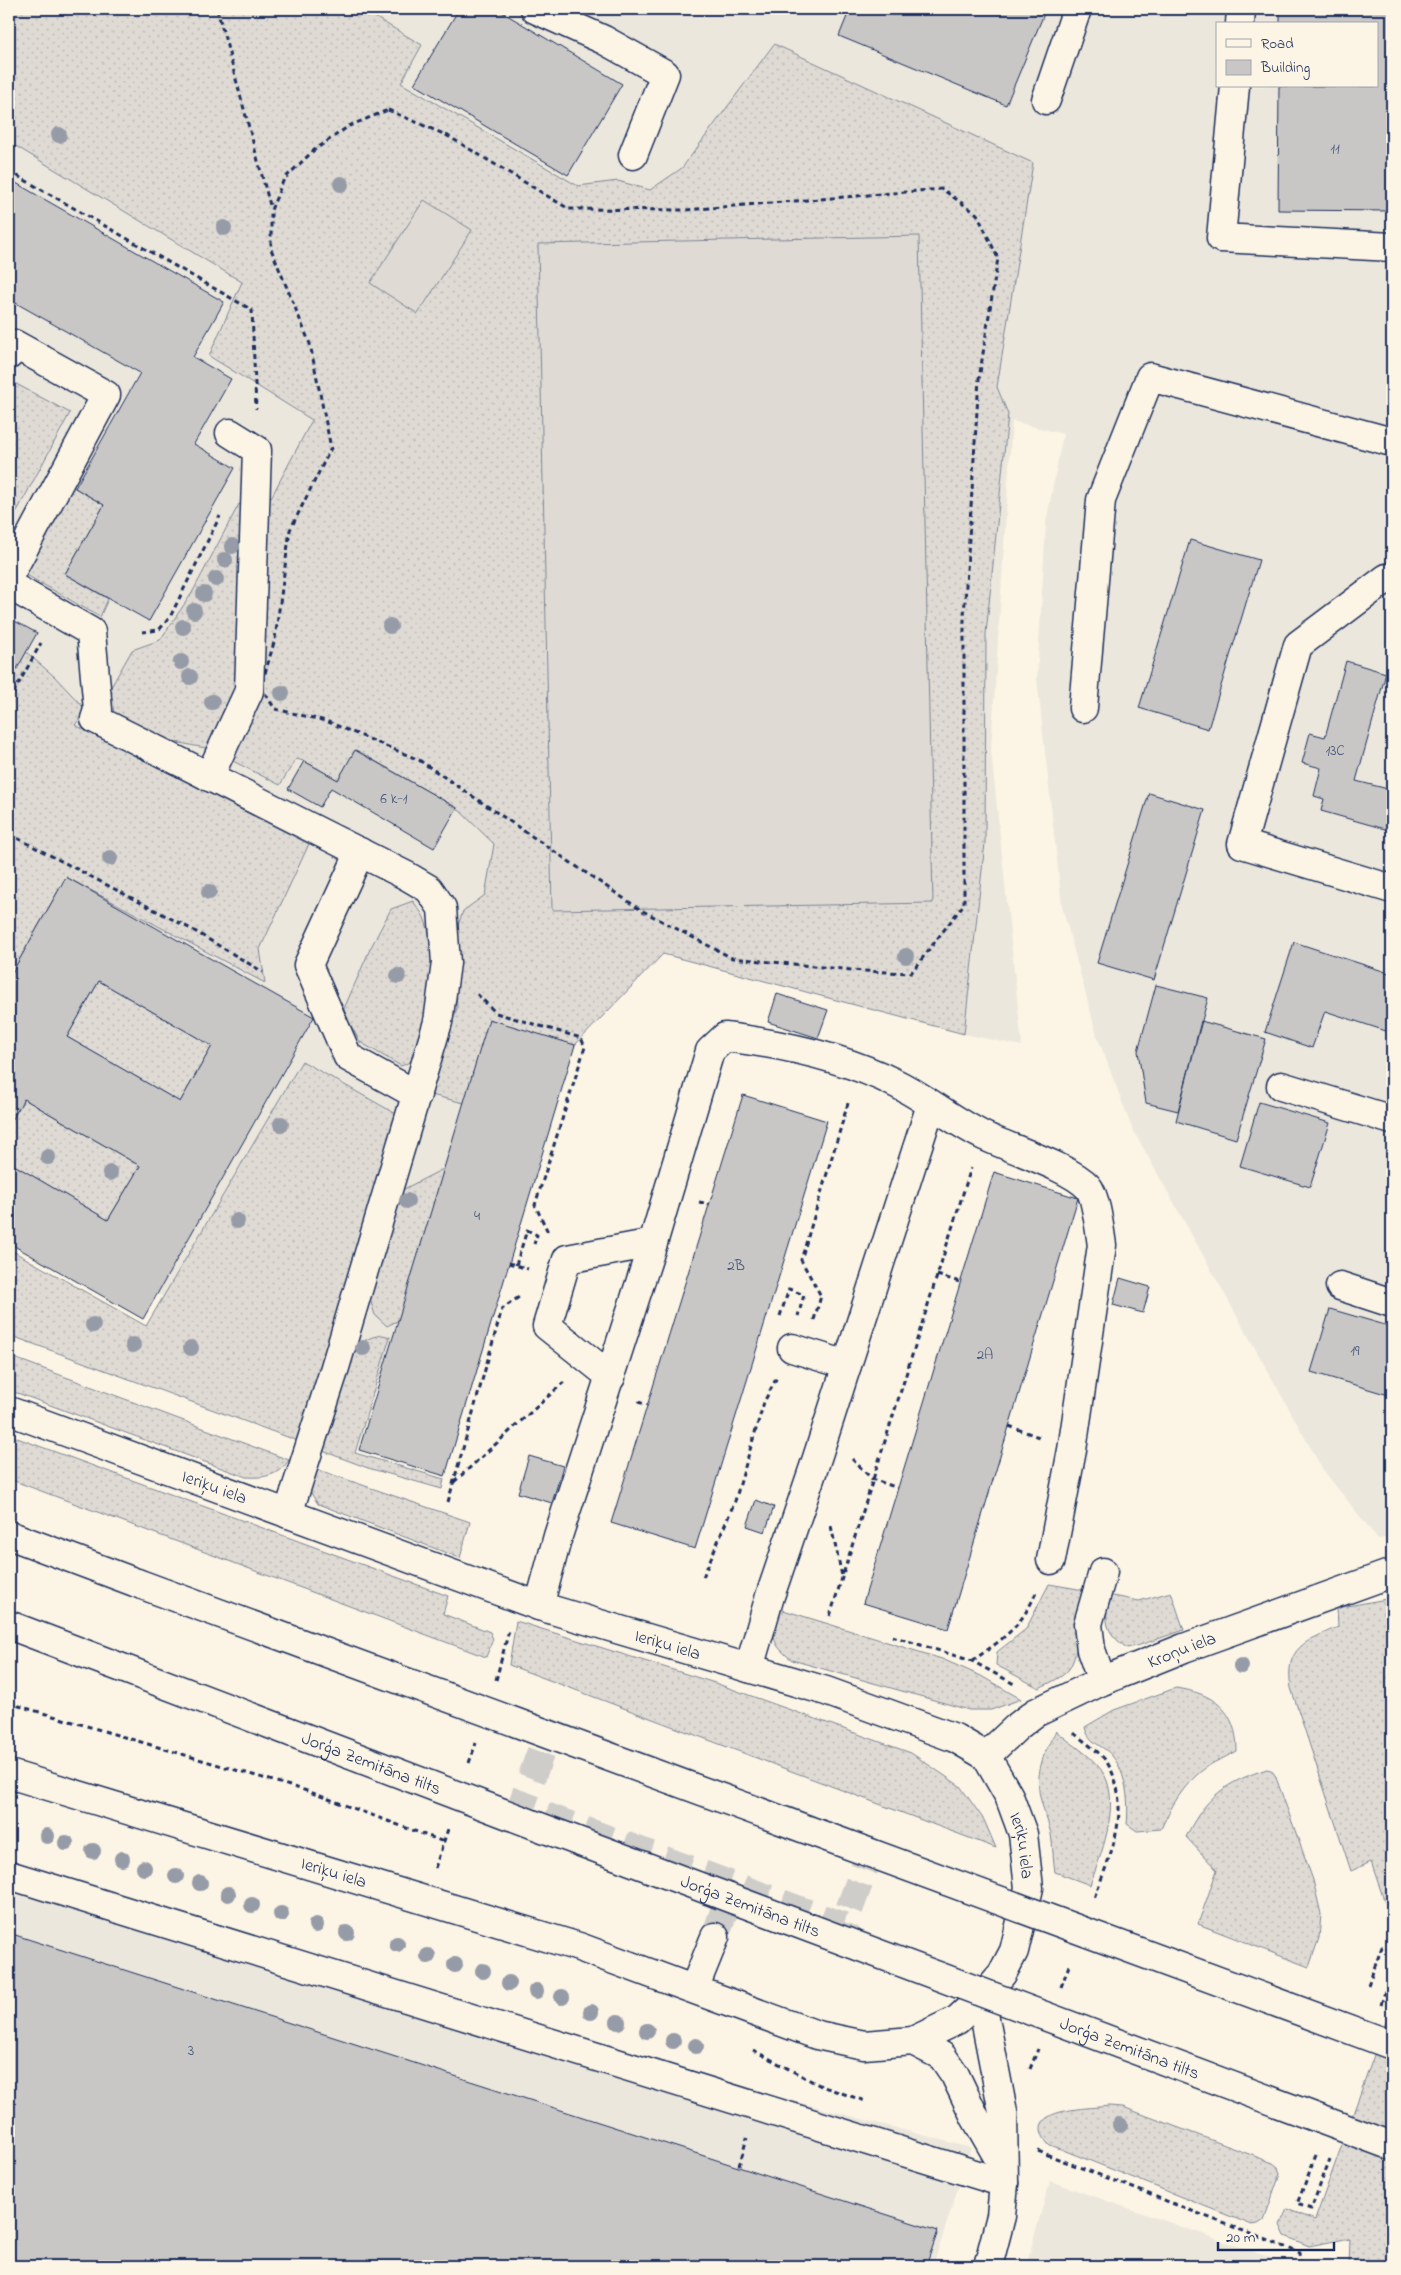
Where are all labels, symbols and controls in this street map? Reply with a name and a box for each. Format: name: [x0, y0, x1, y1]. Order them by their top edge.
legend: [1216, 22, 1378, 88]
text: Road: [1261, 33, 1294, 55]
text: Building: [1260, 57, 1310, 80]
house number: 11: [1330, 138, 1340, 160]
house number: 13C: [1325, 740, 1345, 762]
house number: 6 k-1: [380, 788, 408, 810]
house number: 4: [474, 1205, 480, 1227]
house number: 2B: [727, 1255, 745, 1277]
house number: 19: [1350, 1340, 1360, 1362]
house number: 2A: [977, 1344, 993, 1366]
street label: Ieriķu iela: [177, 1465, 250, 1512]
street label: Ieriķu iela: [631, 1624, 703, 1668]
street label: Kroņu iela: [1144, 1627, 1220, 1676]
street label: Jorģa Zemitāna tilts: [297, 1726, 444, 1803]
street label: Ieriķu iela: [1001, 1809, 1039, 1880]
street label: Ieriķu iela: [297, 1852, 370, 1896]
street label: Jorģa Zemitāna tilts: [676, 1870, 824, 1946]
street label: Jorģa Zemitāna tilts: [1056, 2012, 1203, 2088]
house number: 3: [188, 2040, 194, 2062]
scale bar: [1218, 2220, 1335, 2252]
text: 20 m: [1226, 2227, 1256, 2249]

